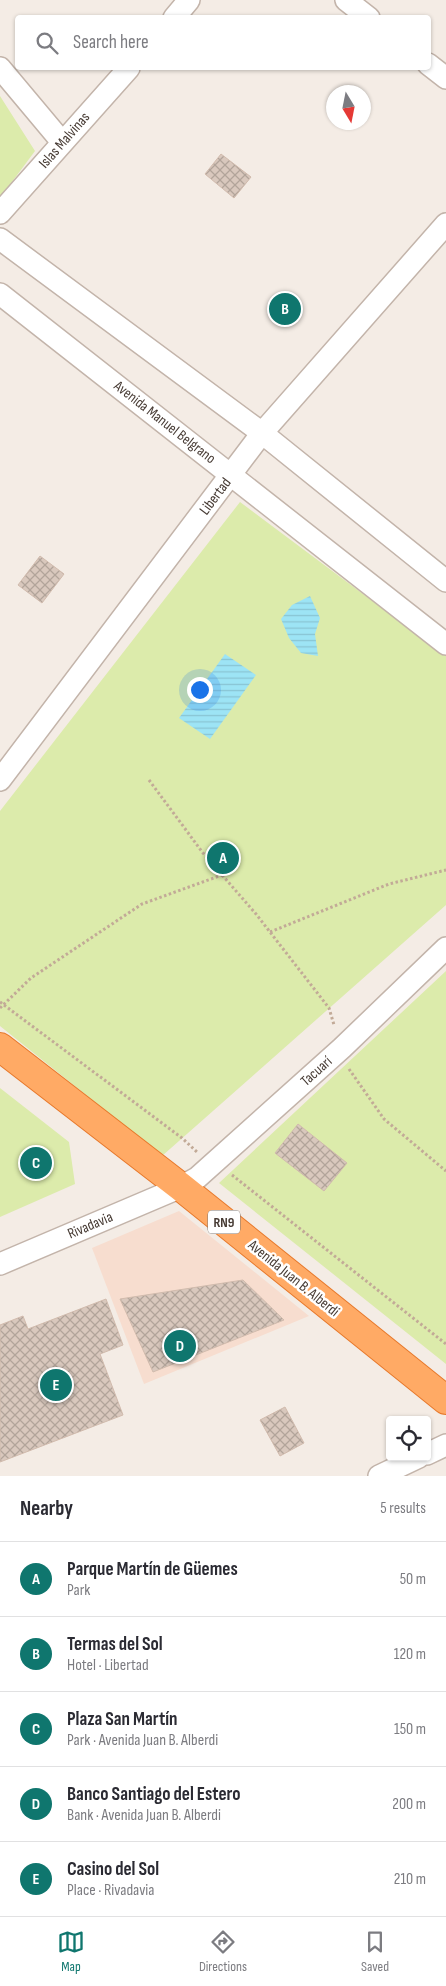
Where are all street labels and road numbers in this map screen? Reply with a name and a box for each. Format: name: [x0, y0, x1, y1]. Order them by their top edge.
street label: Islas Malvinas: [35, 108, 94, 172]
street label: Avenida Manuel Belgrano: [109, 376, 219, 468]
street label: Libertad: [195, 474, 236, 519]
street label: Tacuarí: [297, 1052, 336, 1090]
street label: Rivadavia: [65, 1207, 116, 1243]
road number: RN9: [208, 1210, 240, 1234]
street label: Avenida Juan B. Alberdi: [243, 1235, 343, 1321]

